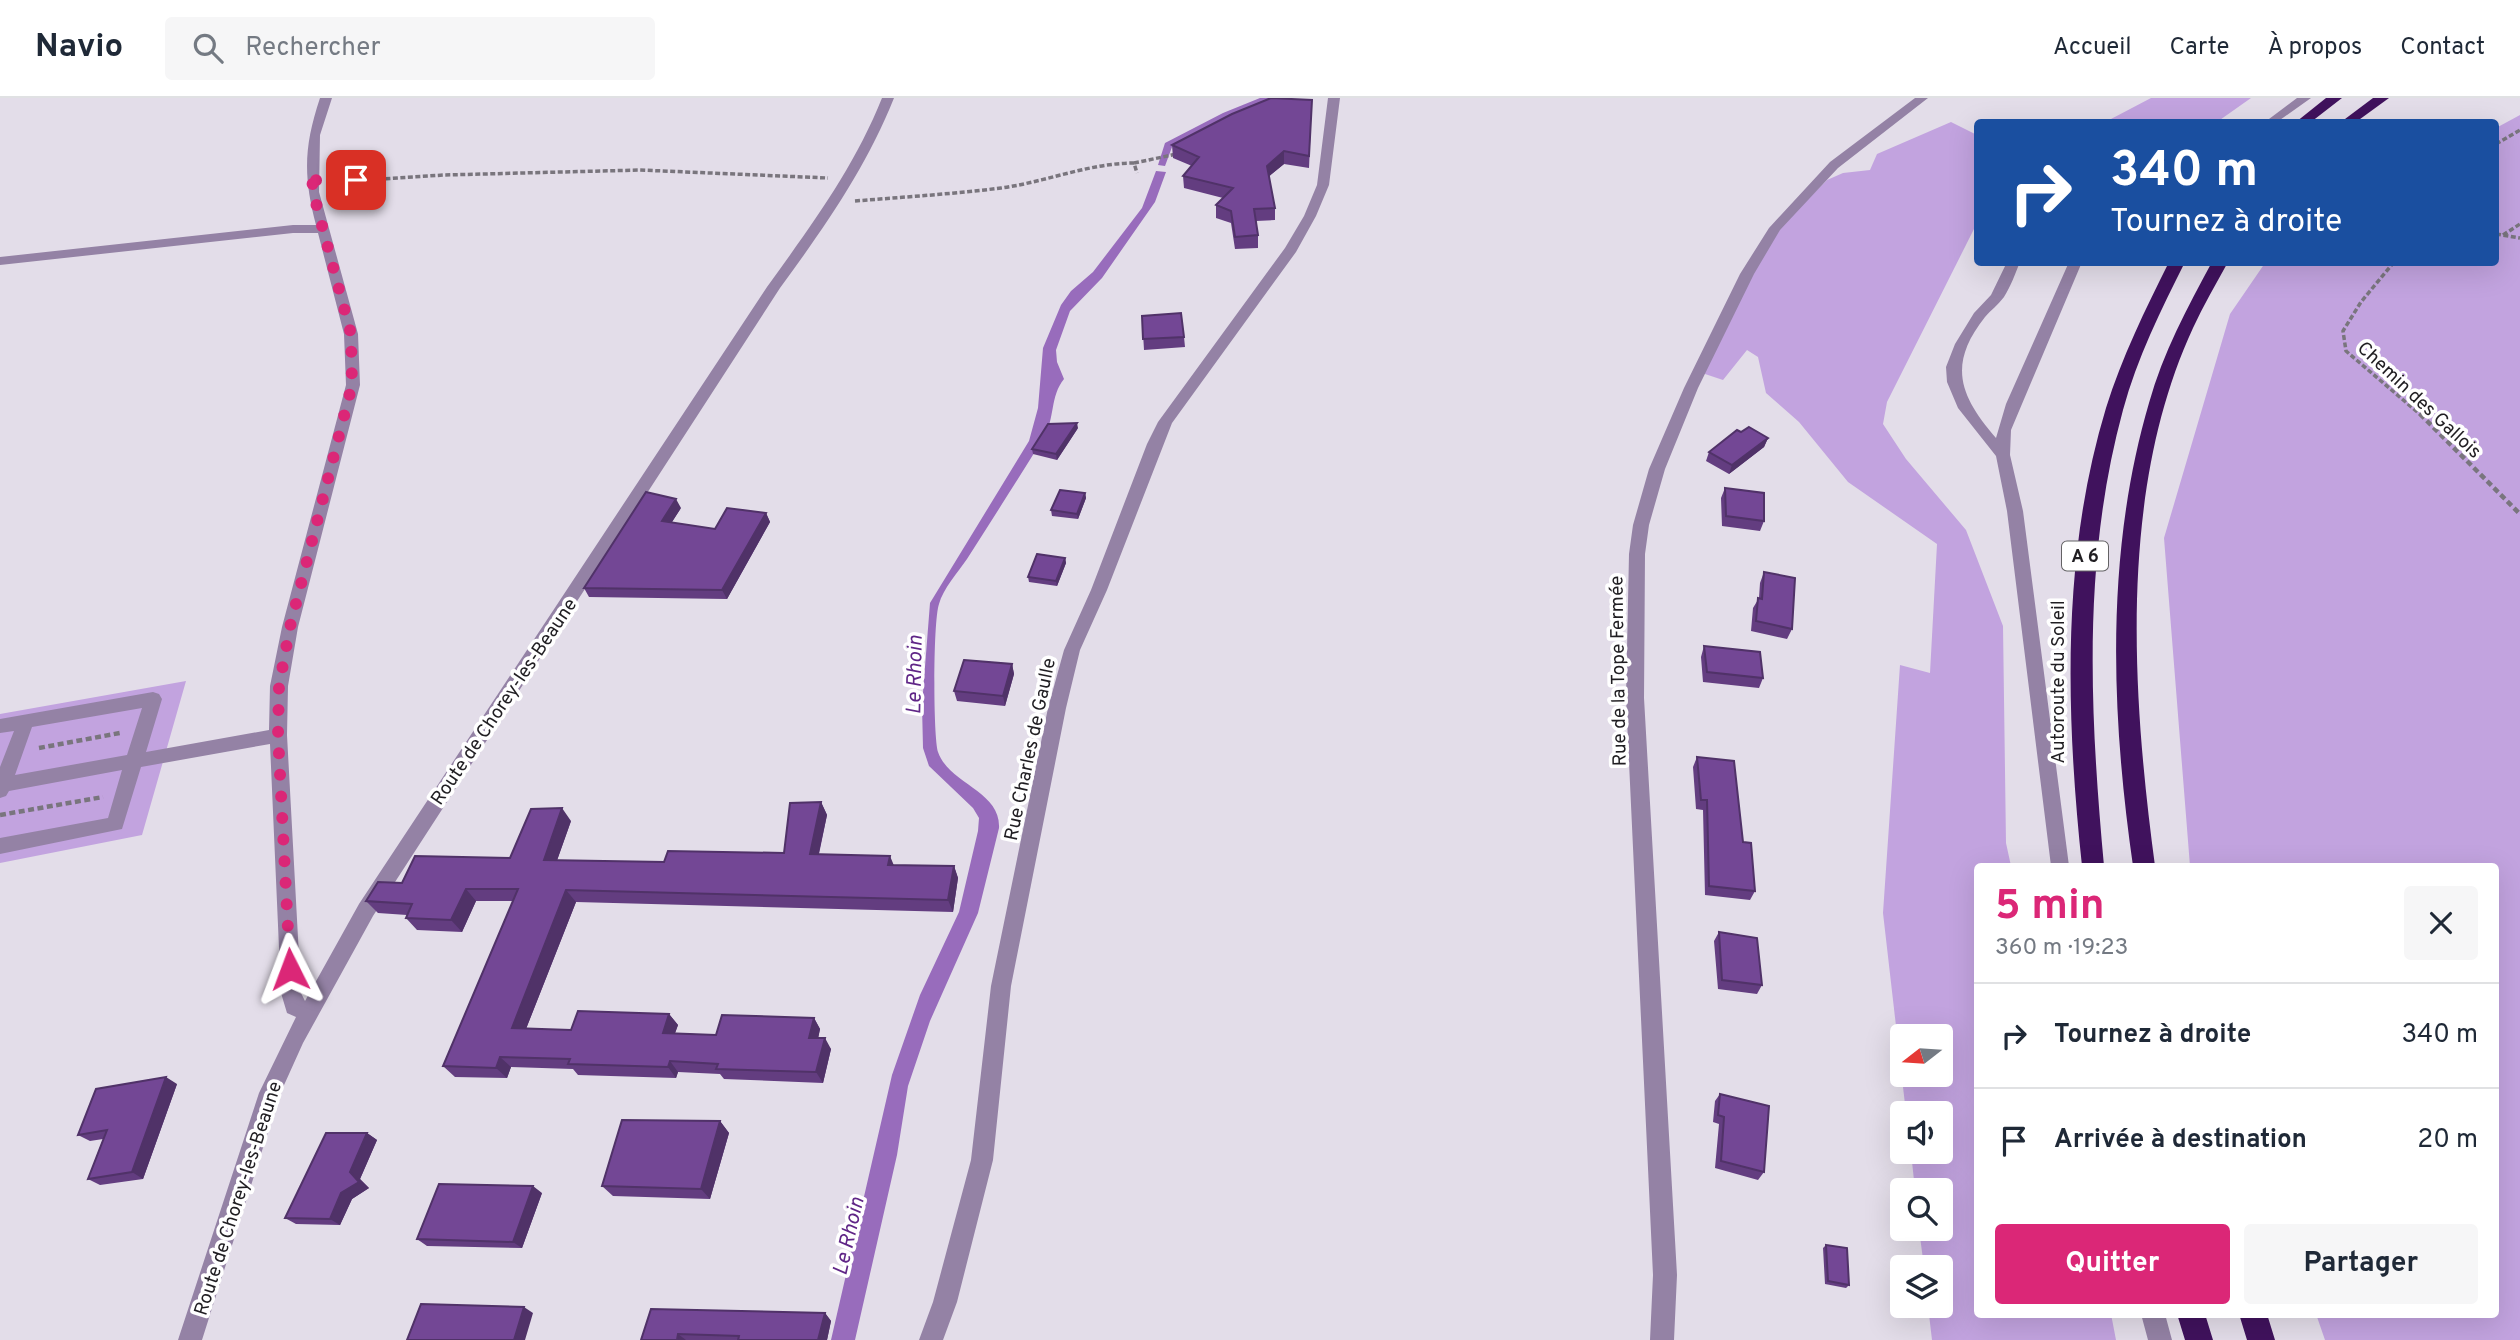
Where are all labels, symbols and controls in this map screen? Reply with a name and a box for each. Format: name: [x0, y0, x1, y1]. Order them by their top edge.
search box: [165, 17, 655, 80]
text: Navio: [35, 27, 123, 69]
icon: search: [189, 29, 227, 67]
text: Rechercher: [245, 32, 381, 65]
text: Accueil: [2053, 33, 2132, 63]
text: Carte: [2170, 33, 2229, 63]
text: À propos: [2267, 33, 2362, 63]
text: Contact: [2400, 33, 2485, 63]
text: 340 m: [2110, 142, 2258, 204]
icon: right: [1995, 147, 2086, 238]
pin: [326, 150, 386, 210]
icon: arrive: [337, 161, 375, 199]
text: Tournez à droite: [2110, 203, 2342, 243]
street label: Chemin des Gallois: [2351, 337, 2486, 464]
road number: A 6: [2062, 542, 2108, 570]
street label: Rue de la Tope Fermée: [1605, 575, 1633, 767]
street label: Route de Chorey-les-Beaune: [426, 594, 583, 810]
street label: Autoroute du Soleil: [2047, 600, 2071, 764]
water label: Le Rhoin: [901, 635, 930, 715]
street label: Rue Charles de Gaulle: [1000, 656, 1062, 843]
text: 5 min: [1995, 881, 2105, 934]
button: close: [2404, 886, 2478, 960]
position arrow: [253, 932, 327, 1006]
text: 360 m · 19:23: [1995, 934, 2128, 963]
icon: right: [1995, 1017, 2033, 1055]
text: Tournez à droite: [2054, 1019, 2251, 1052]
text: 340 m: [2401, 1019, 2478, 1052]
north arrow: [1890, 1024, 1953, 1087]
map controls: [1890, 1024, 1953, 1318]
street label: Route de Chorey-les-Beaune: [190, 1079, 288, 1319]
button: sound: [1890, 1101, 1953, 1164]
icon: arrive: [1995, 1122, 2033, 1160]
text: Arrivée à destination: [2054, 1124, 2307, 1157]
text: 20 m: [2417, 1124, 2478, 1157]
button: search: [1890, 1178, 1953, 1241]
water label: Le Rhoin: [827, 1194, 872, 1278]
button: Quitter: [1995, 1224, 2230, 1304]
button: Partager: [2244, 1224, 2478, 1304]
button: layers: [1890, 1255, 1953, 1318]

